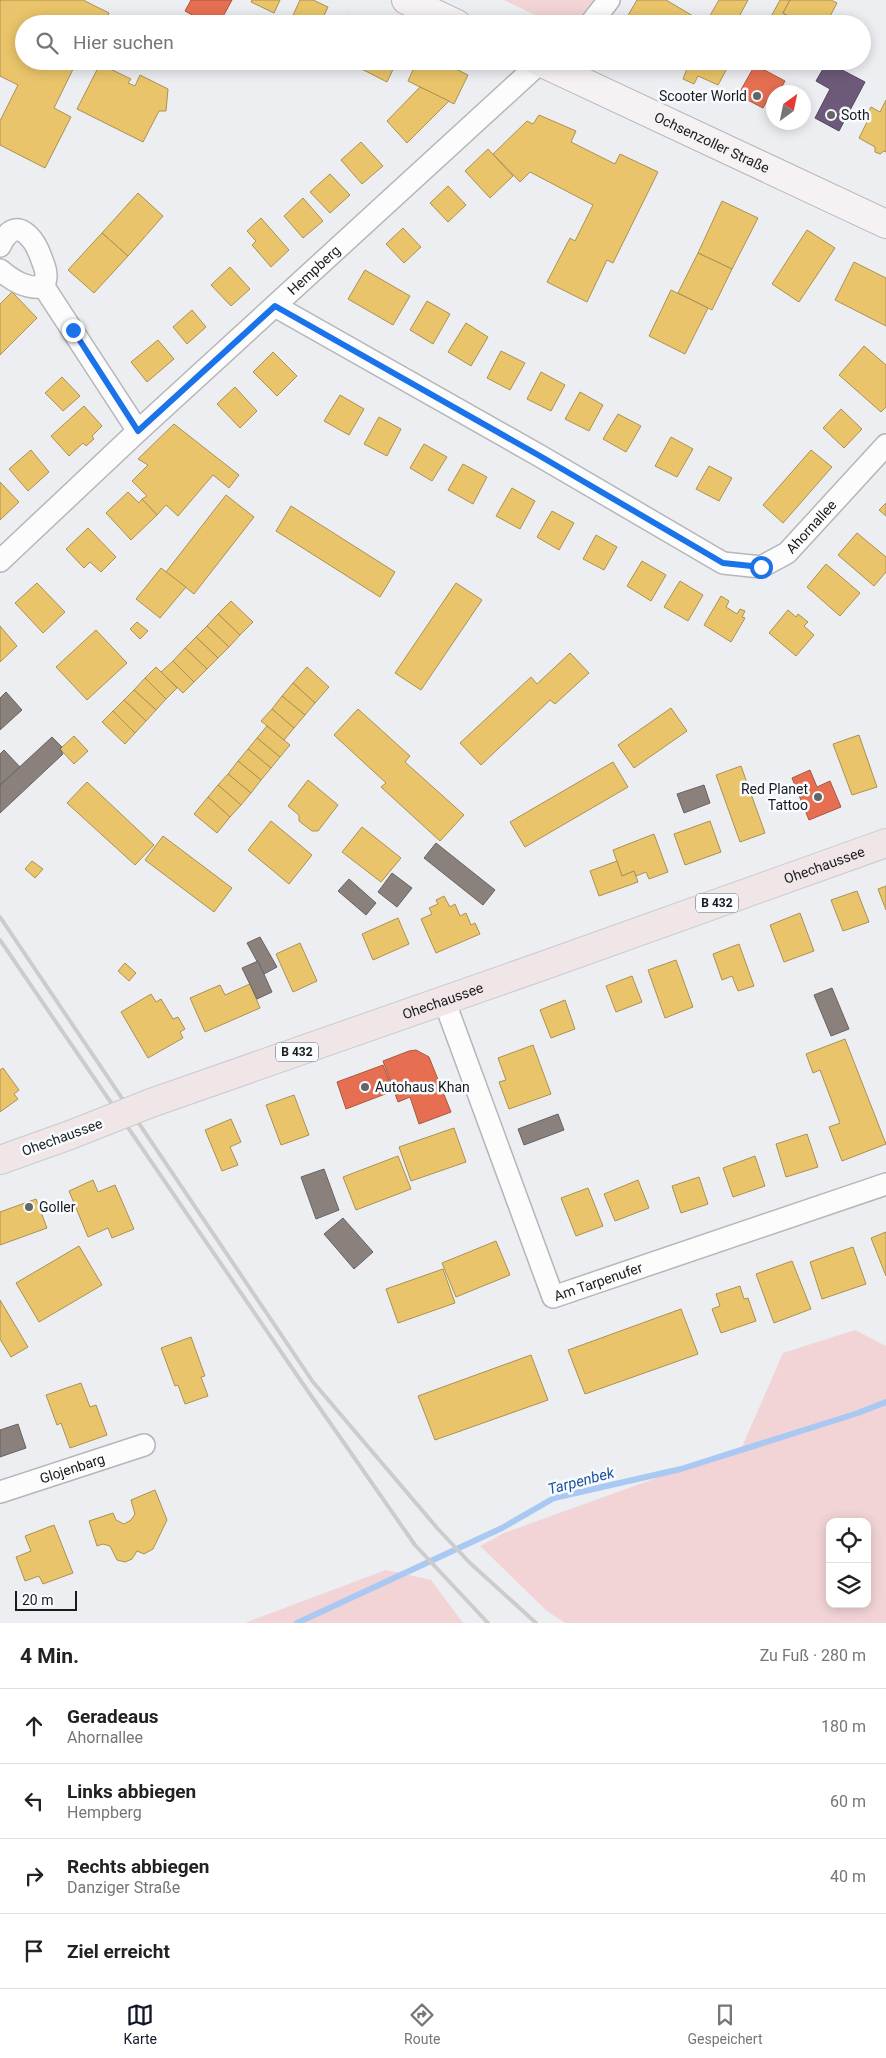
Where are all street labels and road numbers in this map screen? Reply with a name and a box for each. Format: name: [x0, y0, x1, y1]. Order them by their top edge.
street label: Ochsenzoller Straße: [652, 109, 772, 176]
street label: Hempberg: [284, 242, 343, 298]
street label: Ahornallee: [783, 497, 840, 557]
street label: Ohechaussee: [782, 843, 867, 887]
road number: B 432: [696, 894, 738, 912]
street label: Ohechaussee: [400, 979, 485, 1022]
road number: B 432: [276, 1042, 318, 1062]
street label: Ohechaussee: [20, 1115, 104, 1159]
street label: Am Tarpenufer: [552, 1259, 645, 1304]
street label: Glojenbarg: [38, 1450, 107, 1486]

